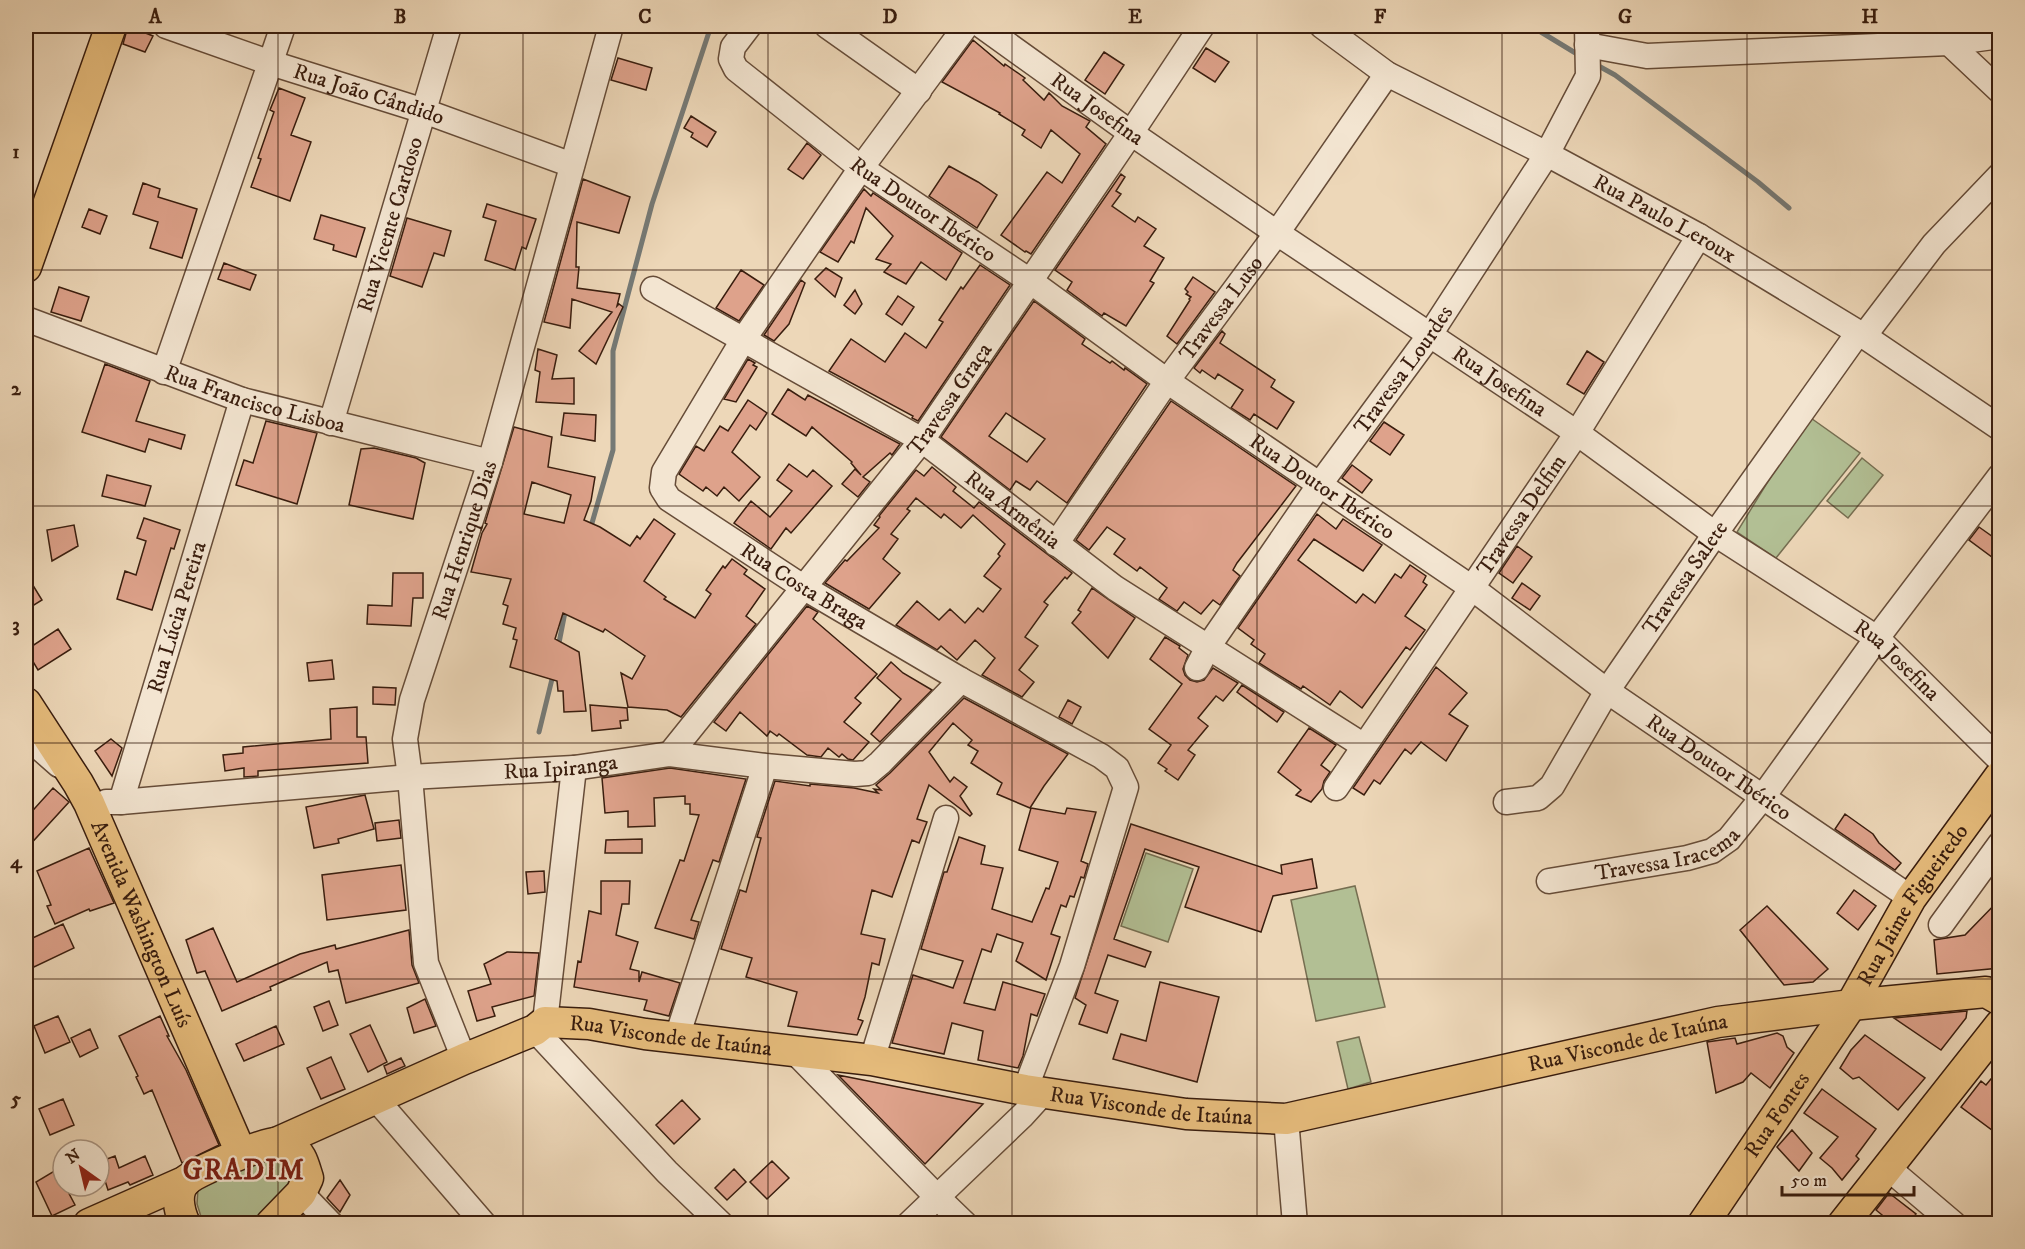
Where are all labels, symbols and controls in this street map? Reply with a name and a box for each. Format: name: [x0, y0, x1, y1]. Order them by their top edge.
text: A: [148, 5, 163, 30]
text: B: [394, 5, 406, 30]
text: C: [638, 5, 652, 30]
text: D: [883, 5, 898, 30]
text: E: [1128, 5, 1142, 30]
text: F: [1374, 5, 1387, 30]
text: G: [1618, 5, 1632, 30]
text: H: [1862, 5, 1879, 30]
street label: Rua João Cândido: [290, 57, 448, 131]
street label: Rua Josefina: [1046, 66, 1150, 152]
street label: Rua Vicente Cardoso: [351, 134, 429, 315]
text: 1: [12, 140, 20, 165]
street label: Rua Doutor Ibérico: [845, 151, 1001, 268]
street label: Rua Paulo Leroux: [1589, 168, 1741, 269]
street label: Travessa Luso: [1173, 250, 1269, 366]
street label: Travessa Lourdes: [1348, 300, 1459, 439]
street label: Travessa Graça: [901, 337, 998, 461]
street label: Rua Josefina: [1447, 340, 1553, 423]
street label: Rua Francisco Lisboa: [161, 359, 349, 439]
text: 2: [11, 377, 22, 402]
street label: Rua Doutor Ibérico: [1244, 428, 1400, 545]
street label: Travessa Delfim: [1471, 449, 1572, 581]
street label: Rua Henrique Dias: [426, 457, 503, 623]
street label: Rua Armênia: [960, 464, 1067, 555]
street label: Travessa Salete: [1636, 516, 1734, 640]
street label: Rua Costa Braga: [736, 536, 873, 636]
street label: Rua Lúcia Pereira: [141, 537, 212, 696]
text: 3: [12, 613, 20, 638]
street label: Rua Josefina: [1849, 613, 1946, 707]
street label: Rua Doutor Ibérico: [1641, 708, 1797, 826]
street label: Rua Ipiranga: [503, 748, 620, 785]
street label: Avenida Washington Luís: [85, 816, 198, 1032]
street label: Rua Jaime Figueiredo: [1851, 818, 1974, 991]
street label: Travessa Iracema: [1593, 822, 1747, 887]
text: 4: [10, 850, 23, 875]
street label: Rua Visconde de Itaúna: [1525, 1007, 1730, 1078]
street label: Rua Visconde de Itaúna: [569, 1010, 774, 1062]
street label: Rua Fontes: [1738, 1067, 1815, 1163]
street label: Rua Visconde de Itaúna: [1048, 1080, 1254, 1131]
text: 5: [10, 1087, 21, 1112]
north arrow: [51, 1138, 111, 1198]
text: N: [62, 1144, 84, 1168]
district label: GRADIM: [183, 1153, 305, 1188]
scale bar: [1782, 1159, 1914, 1197]
text: 50 m: [1791, 1170, 1827, 1192]

